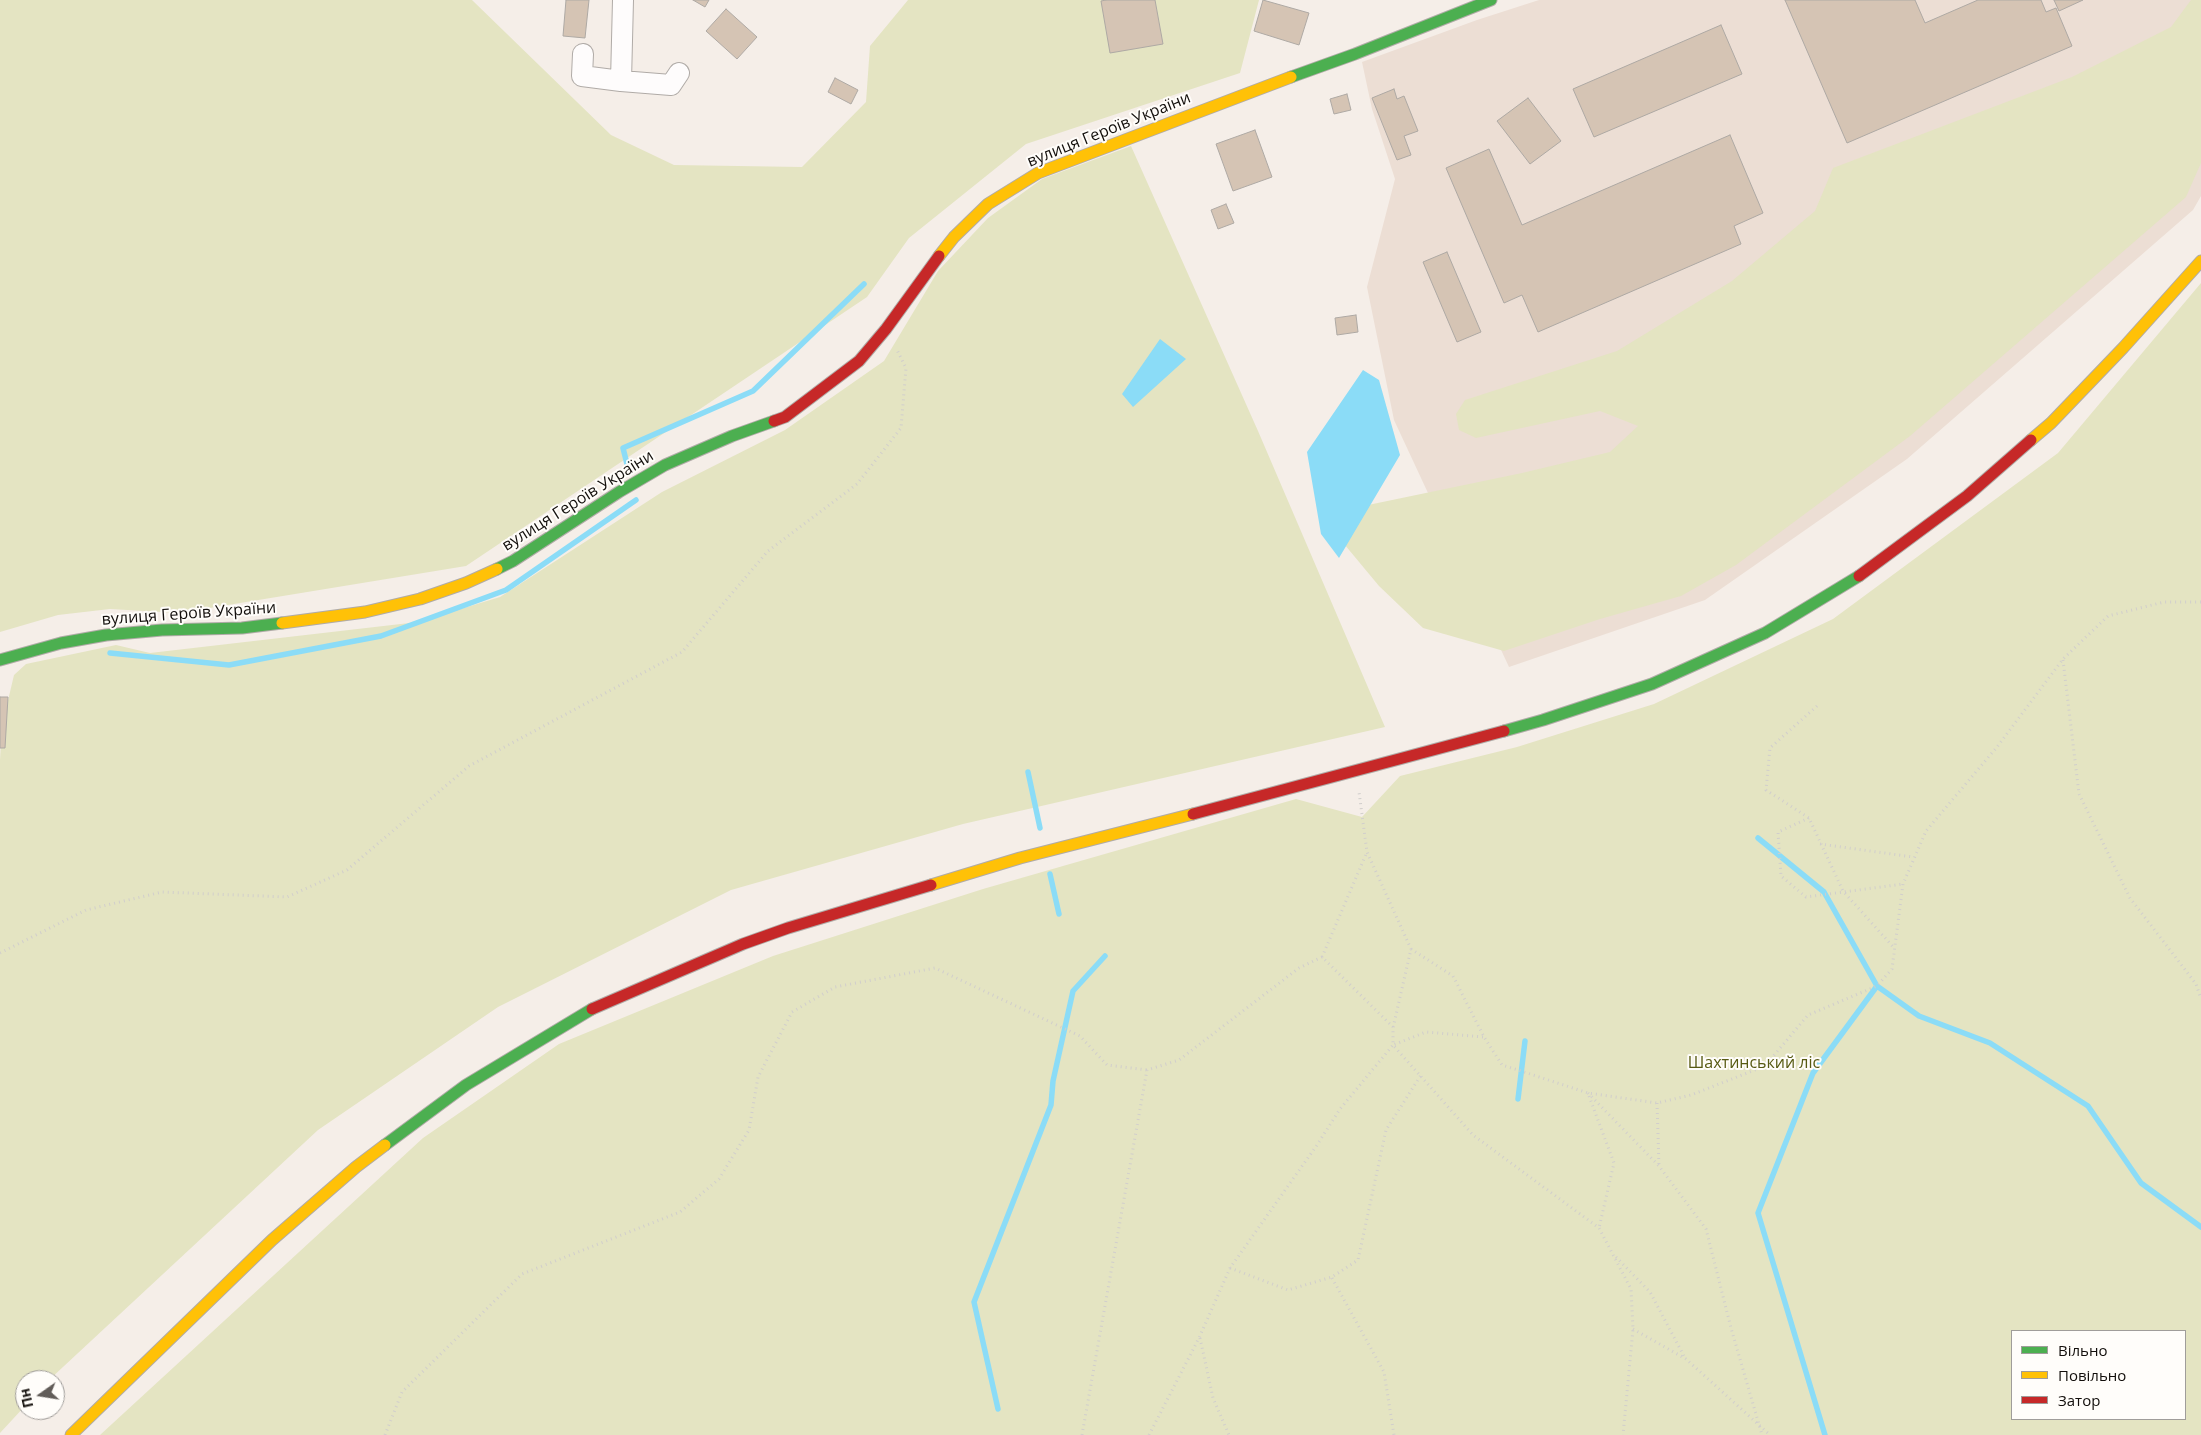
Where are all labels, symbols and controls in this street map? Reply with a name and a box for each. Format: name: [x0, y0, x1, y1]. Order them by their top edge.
street label: вулиця Героїв України: [1024, 88, 1194, 172]
street label: вулиця Героїв України: [499, 447, 657, 555]
street label: вулиця Героїв України: [101, 598, 277, 630]
park label: Шахтинський ліс: [1688, 1053, 1820, 1073]
legend: [2011, 1330, 2186, 1420]
text: Вільно: [2058, 1340, 2107, 1360]
text: Повільно: [2058, 1365, 2126, 1385]
north arrow: [15, 1370, 65, 1420]
text: Пн: [14, 1387, 37, 1410]
text: Затор: [2058, 1390, 2100, 1410]

